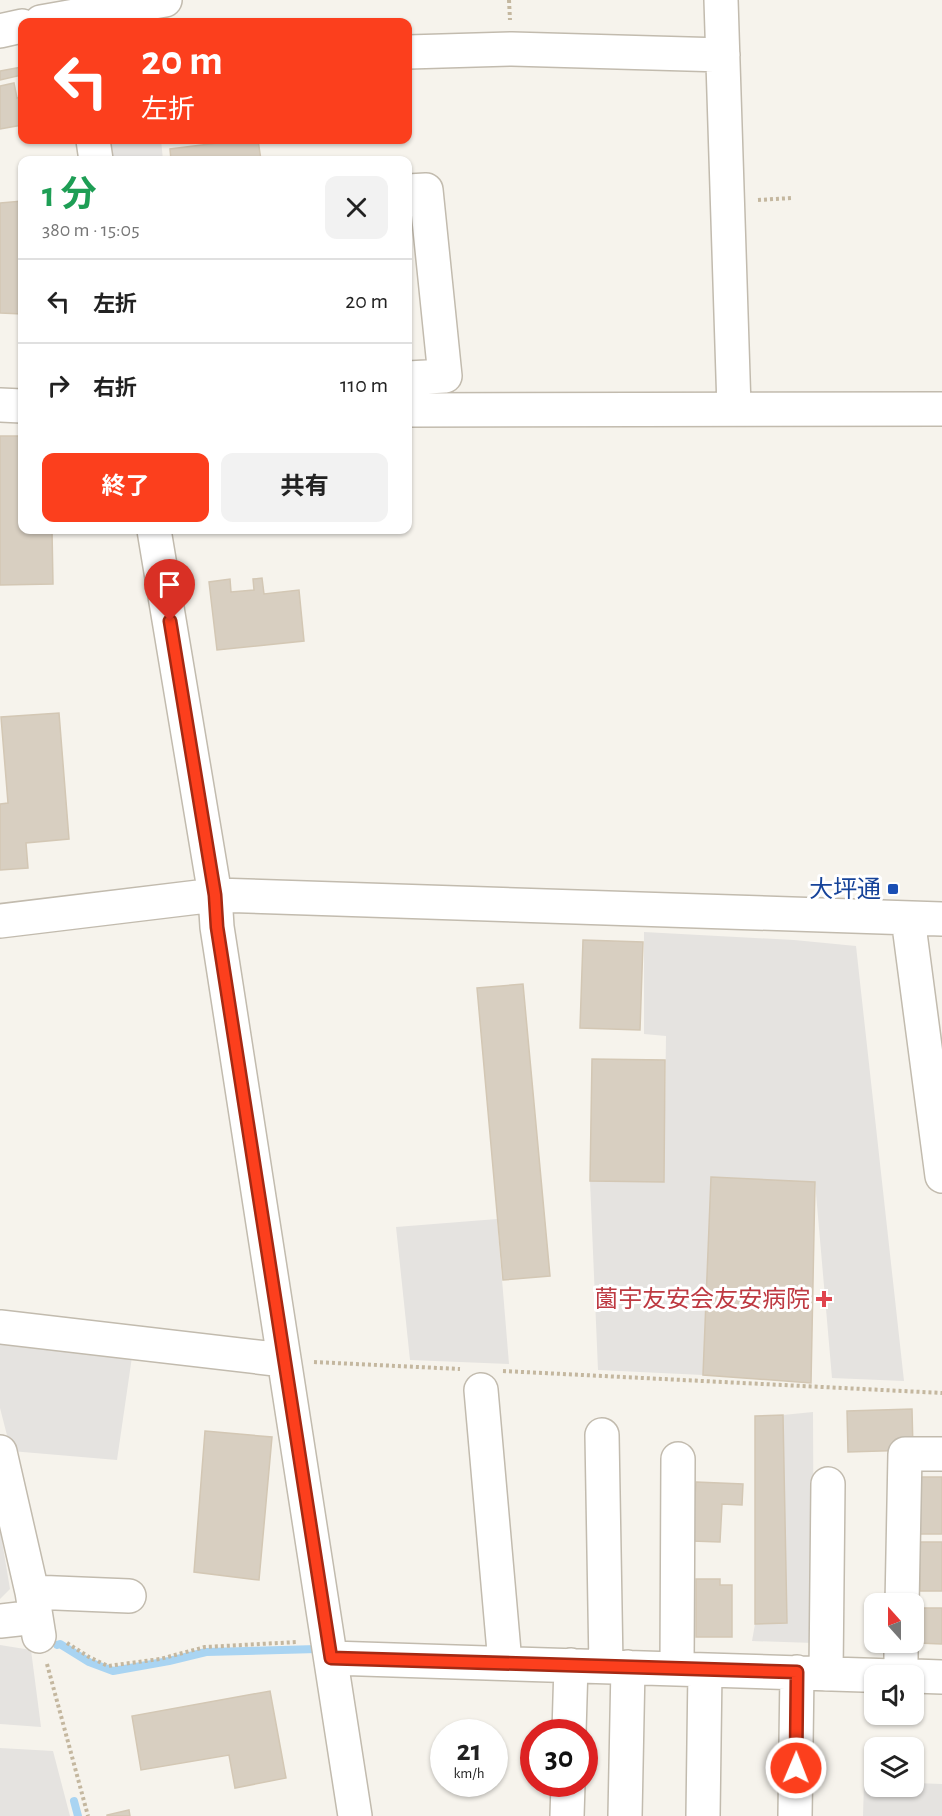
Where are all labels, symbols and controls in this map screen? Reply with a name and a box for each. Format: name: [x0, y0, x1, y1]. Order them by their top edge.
text: 20 m: [141, 40, 223, 82]
icon: left: [42, 42, 120, 120]
text: 左折: [141, 96, 195, 123]
button: close: [325, 176, 388, 239]
text: 1 分: [42, 177, 96, 213]
text: 380 m · 15:05: [42, 220, 140, 240]
icon: left: [42, 285, 75, 318]
text: 20 m: [345, 290, 388, 312]
text: 左折: [93, 293, 137, 315]
icon: right: [42, 369, 75, 402]
text: 110 m: [340, 374, 388, 396]
text: 右折: [93, 377, 137, 399]
button: 終了: [42, 453, 209, 522]
button: 共有: [221, 453, 388, 522]
pin: [144, 559, 195, 621]
icon: arrive: [153, 568, 186, 601]
place label: 大坪通: [809, 876, 881, 902]
marker: 大坪通: [886, 882, 900, 896]
place label: 薗宇友安会友安病院: [594, 1286, 810, 1312]
marker: 薗宇友安会友安病院: [815, 1290, 833, 1308]
north arrow: [864, 1593, 924, 1653]
map controls: [864, 1593, 924, 1797]
button: sound: [864, 1665, 924, 1725]
speed limit sign: 30: [520, 1719, 598, 1797]
text: 21: [457, 1736, 481, 1766]
position arrow: [764, 1736, 828, 1800]
button: layers: [864, 1737, 924, 1797]
text: km/h: [454, 1766, 484, 1781]

